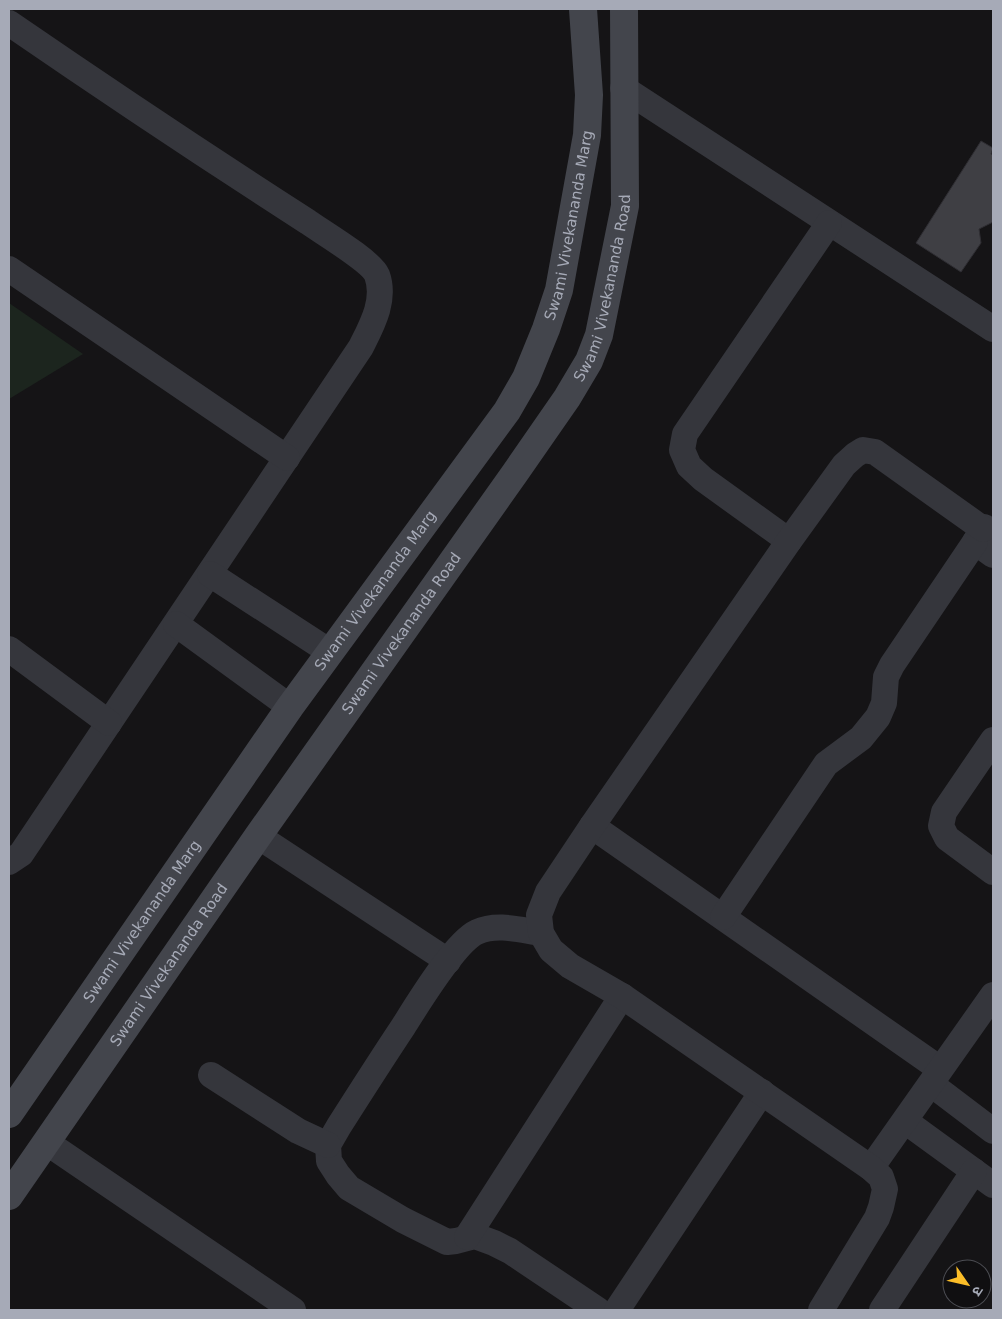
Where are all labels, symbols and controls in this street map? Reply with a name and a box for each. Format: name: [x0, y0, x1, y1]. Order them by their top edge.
street label: Swami Vivekananda Marg: [540, 129, 597, 323]
street label: Swami Vivekananda Road: [570, 194, 634, 385]
street label: Swami Vivekananda Marg: [311, 507, 440, 674]
street label: Swami Vivekananda Road: [338, 549, 465, 718]
street label: Swami Vivekananda Marg: [79, 837, 204, 1006]
street label: Swami Vivekananda Road: [106, 880, 231, 1050]
north arrow: [942, 1259, 992, 1309]
text: उ: [968, 1283, 987, 1300]

